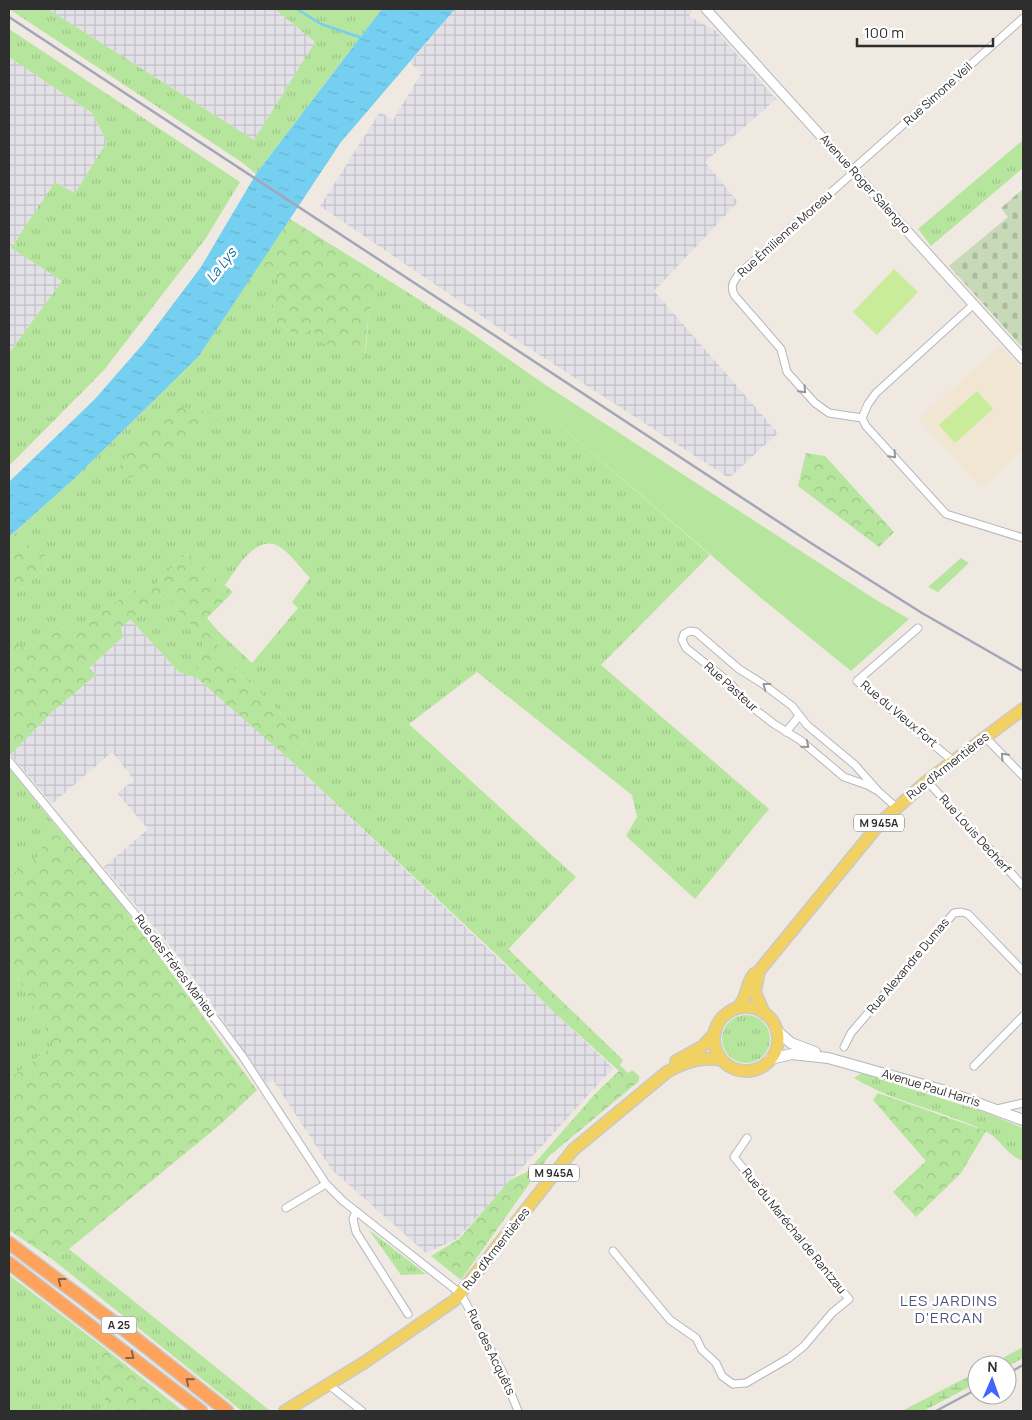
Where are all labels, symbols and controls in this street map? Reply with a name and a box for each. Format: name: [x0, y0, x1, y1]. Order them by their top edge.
scale bar: [857, 15, 993, 47]
text: 100 m: [864, 22, 904, 43]
street label: Rue Simone Veil: [900, 58, 976, 129]
street label: Avenue Roger Salengro: [816, 130, 915, 237]
street label: Rue Émilienne Moreau: [734, 186, 836, 281]
water label: La Lys: [201, 242, 241, 286]
one-way arrow: [797, 384, 806, 393]
one-way arrow: [887, 450, 896, 459]
street label: Rue Pasteur: [701, 658, 762, 716]
street label: Rue du Vieux Fort: [857, 676, 942, 751]
one-way arrow: [762, 683, 772, 692]
street label: Rue d'Armentières: [903, 728, 993, 803]
one-way arrow: [801, 740, 810, 749]
one-way arrow: [1001, 753, 1010, 762]
street label: Rue Louis Decherf: [935, 791, 1016, 877]
road number: M 945A: [854, 814, 904, 831]
street label: Rue des Frères Mahieu: [131, 911, 220, 1021]
street label: Rue Alexandre Dumas: [862, 914, 953, 1017]
street label: Avenue Paul Harris: [880, 1064, 982, 1111]
road number: M 945A: [529, 1164, 579, 1182]
street label: Rue du Maréchal de Rantzau: [738, 1164, 850, 1297]
street label: Rue d'Armentières: [458, 1204, 533, 1294]
one-way arrow: [57, 1278, 67, 1287]
district label: LES JARDINS D'ERCAN: [900, 1290, 998, 1328]
street label: Rue des Acquêts: [463, 1306, 520, 1398]
road number: A 25: [102, 1316, 136, 1334]
one-way arrow: [125, 1350, 134, 1358]
north arrow: [967, 1355, 1017, 1405]
text: N: [987, 1357, 998, 1376]
one-way arrow: [186, 1378, 195, 1386]

